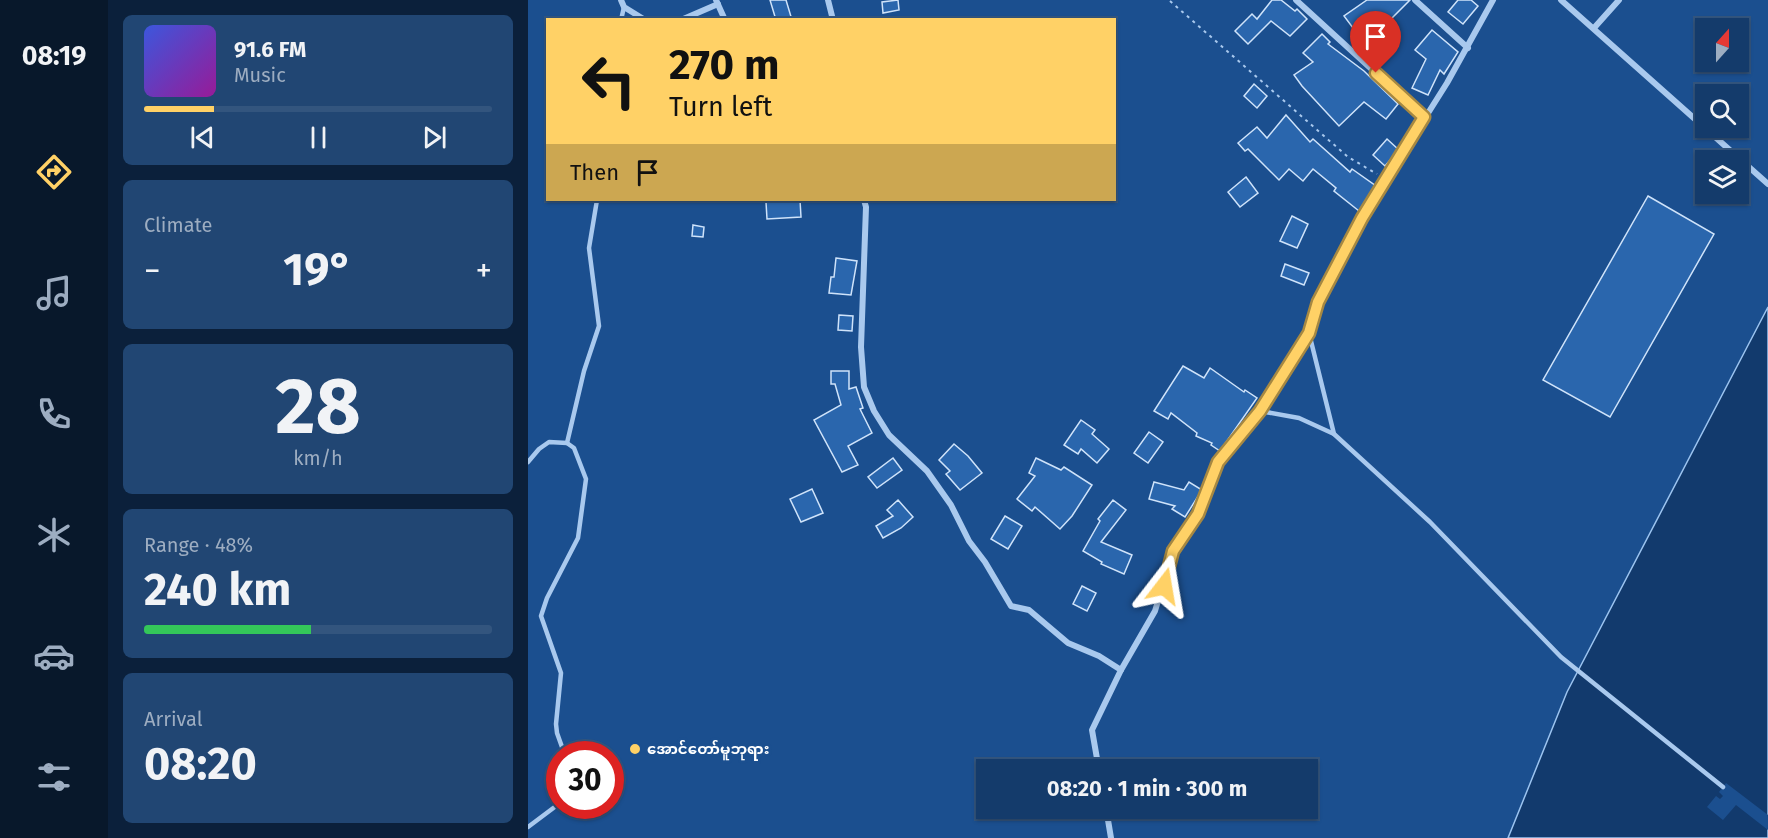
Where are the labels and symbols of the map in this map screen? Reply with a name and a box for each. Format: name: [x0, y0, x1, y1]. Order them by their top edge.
pin: [1350, 11, 1401, 73]
north arrow: [1695, 18, 1749, 72]
position arrow: [1132, 554, 1196, 618]
place label: အောင်တော်မူဘုရား: [647, 739, 769, 761]
speed limit sign: 30: [546, 741, 624, 819]
marker: အောင်တော်မူဘုရား: [628, 742, 642, 756]

